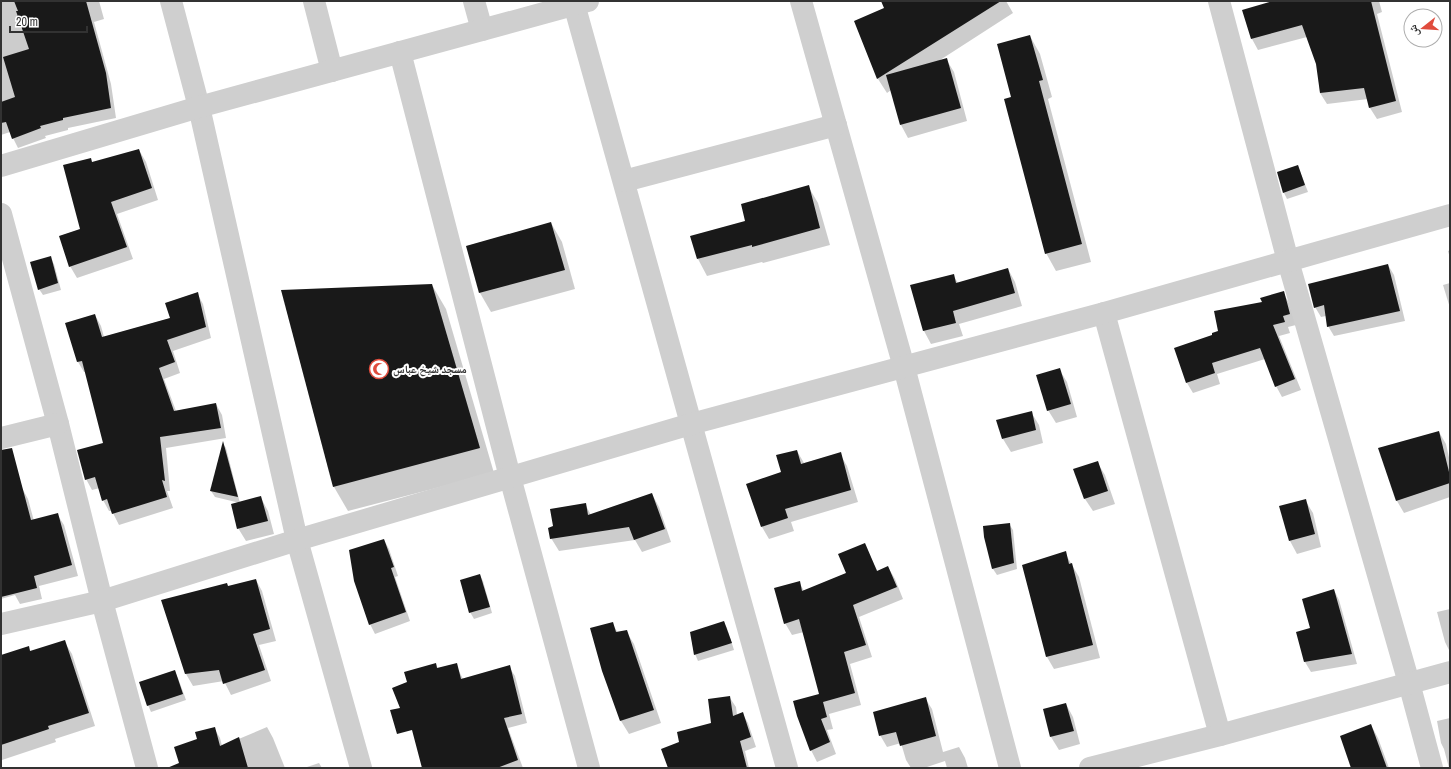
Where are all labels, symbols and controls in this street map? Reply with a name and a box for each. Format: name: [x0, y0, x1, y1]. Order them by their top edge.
scale bar: [10, 8, 87, 34]
north arrow: [1403, 8, 1443, 48]
text: 20 m: [16, 14, 38, 30]
text: ش: [1405, 23, 1423, 39]
mosque icon: مسجد شيخ عباس: [368, 358, 390, 380]
place label: مسجد شيخ عباس: [393, 362, 467, 377]

